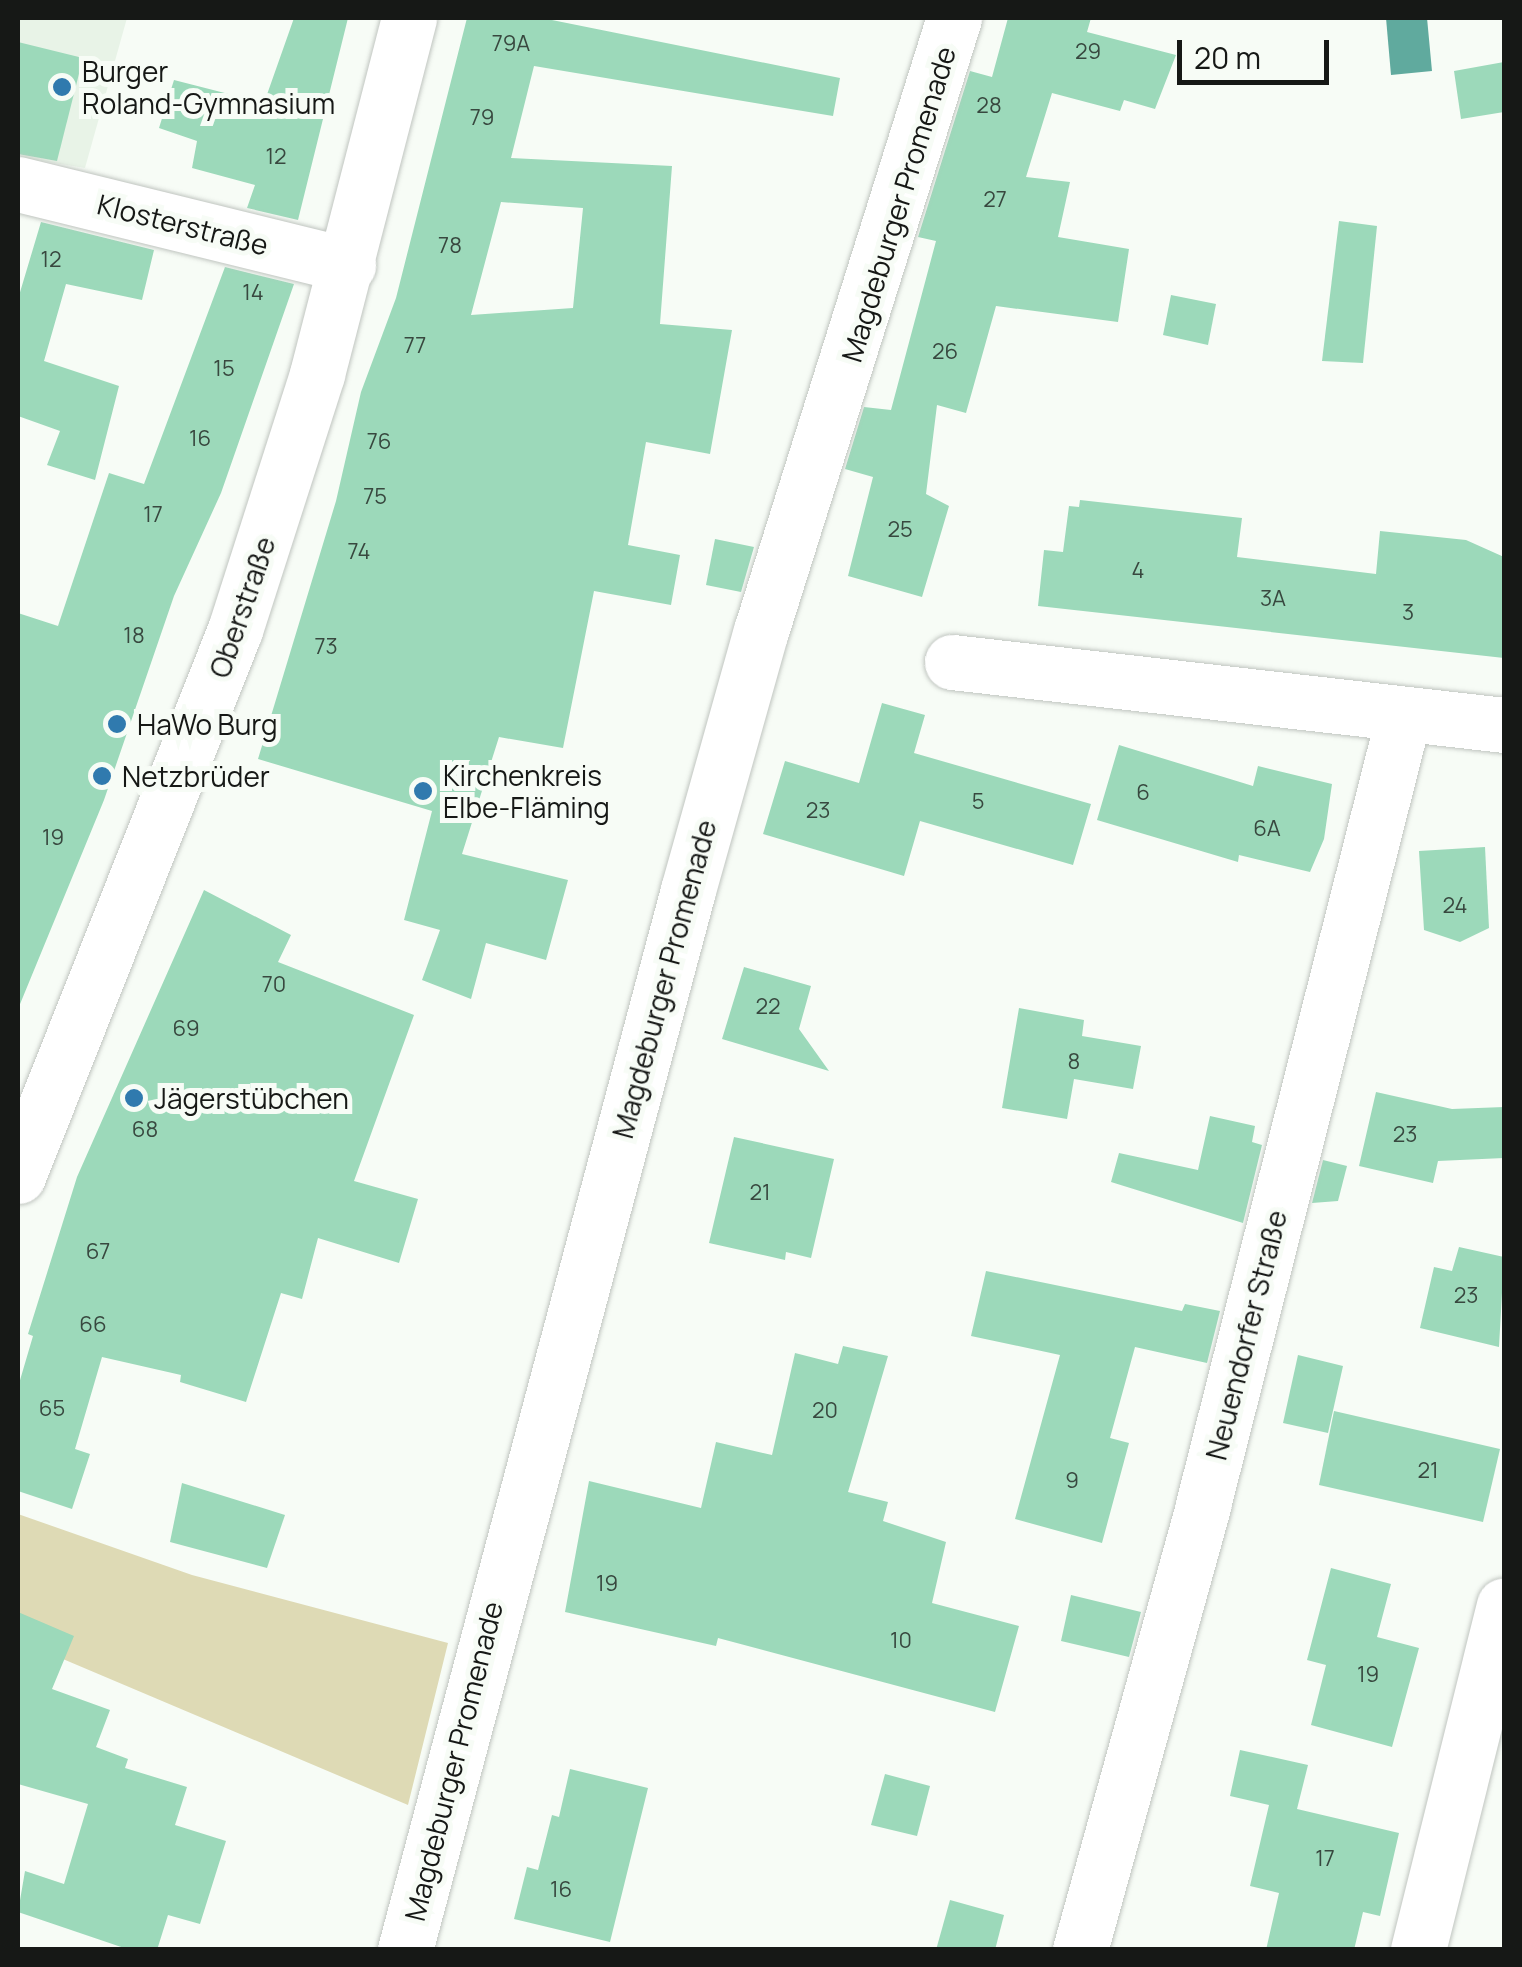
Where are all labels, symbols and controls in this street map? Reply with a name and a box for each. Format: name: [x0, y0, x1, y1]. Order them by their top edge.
scale bar: [1182, 20, 1334, 82]
house number: 79A: [492, 31, 530, 57]
text: 20 m: [1194, 37, 1261, 78]
house number: 29: [1075, 39, 1101, 65]
street label: Magdeburger Promenade: [834, 42, 962, 366]
place label: Burger Roland-Gymnasium: [82, 54, 335, 120]
marker: Burger Roland-Gymnasium: [51, 76, 73, 98]
house number: 28: [976, 93, 1002, 119]
house number: 79: [470, 105, 494, 131]
house number: 12: [265, 144, 287, 170]
street label: Klosterstraße: [94, 187, 272, 261]
house number: 27: [983, 187, 1007, 213]
house number: 78: [438, 233, 462, 259]
house number: 12: [40, 247, 62, 273]
house number: 14: [242, 280, 264, 306]
house number: 77: [404, 333, 426, 359]
house number: 26: [932, 339, 958, 365]
house number: 15: [213, 356, 235, 382]
house number: 16: [189, 426, 211, 452]
house number: 76: [367, 429, 391, 455]
house number: 75: [363, 484, 387, 510]
house number: 17: [143, 502, 163, 528]
house number: 25: [887, 517, 913, 543]
street label: Oberstraße: [202, 532, 282, 682]
house number: 74: [347, 539, 371, 565]
house number: 4: [1132, 558, 1144, 584]
house number: 3A: [1260, 586, 1286, 612]
house number: 3: [1402, 600, 1414, 626]
house number: 18: [123, 623, 145, 649]
house number: 73: [314, 634, 338, 660]
place label: HaWo Burg: [137, 707, 277, 741]
marker: HaWo Burg: [106, 713, 128, 735]
place label: Kirchenkreis Elbe-Fläming: [443, 758, 610, 824]
place label: Netzbrüder: [122, 759, 270, 793]
marker: Netzbrüder: [91, 765, 113, 787]
marker: Kirchenkreis Elbe-Fläming: [412, 780, 434, 802]
house number: 6: [1136, 780, 1150, 806]
house number: 5: [972, 789, 984, 815]
house number: 23: [806, 798, 830, 824]
street label: Magdeburger Promenade: [605, 816, 723, 1142]
house number: 6A: [1253, 816, 1281, 842]
house number: 19: [42, 825, 64, 851]
house number: 24: [1442, 893, 1468, 919]
house number: 70: [262, 972, 286, 998]
house number: 22: [755, 994, 781, 1020]
house number: 69: [172, 1016, 200, 1042]
house number: 8: [1068, 1049, 1080, 1075]
place label: Jägerstübchen: [154, 1081, 349, 1115]
marker: Jägerstübchen: [123, 1087, 145, 1109]
house number: 68: [132, 1117, 158, 1143]
house number: 23: [1393, 1122, 1417, 1148]
house number: 21: [749, 1180, 771, 1206]
street label: Neuendorfer Straße: [1199, 1207, 1293, 1463]
house number: 67: [86, 1239, 110, 1265]
house number: 23: [1454, 1283, 1478, 1309]
house number: 66: [79, 1312, 107, 1338]
house number: 65: [39, 1396, 65, 1422]
house number: 20: [812, 1398, 838, 1424]
house number: 21: [1417, 1458, 1439, 1484]
house number: 9: [1065, 1468, 1079, 1494]
house number: 19: [596, 1571, 618, 1597]
street label: Magdeburger Promenade: [397, 1598, 509, 1924]
house number: 10: [890, 1628, 912, 1654]
house number: 19: [1357, 1662, 1379, 1688]
house number: 17: [1315, 1846, 1335, 1872]
house number: 16: [550, 1877, 572, 1903]

